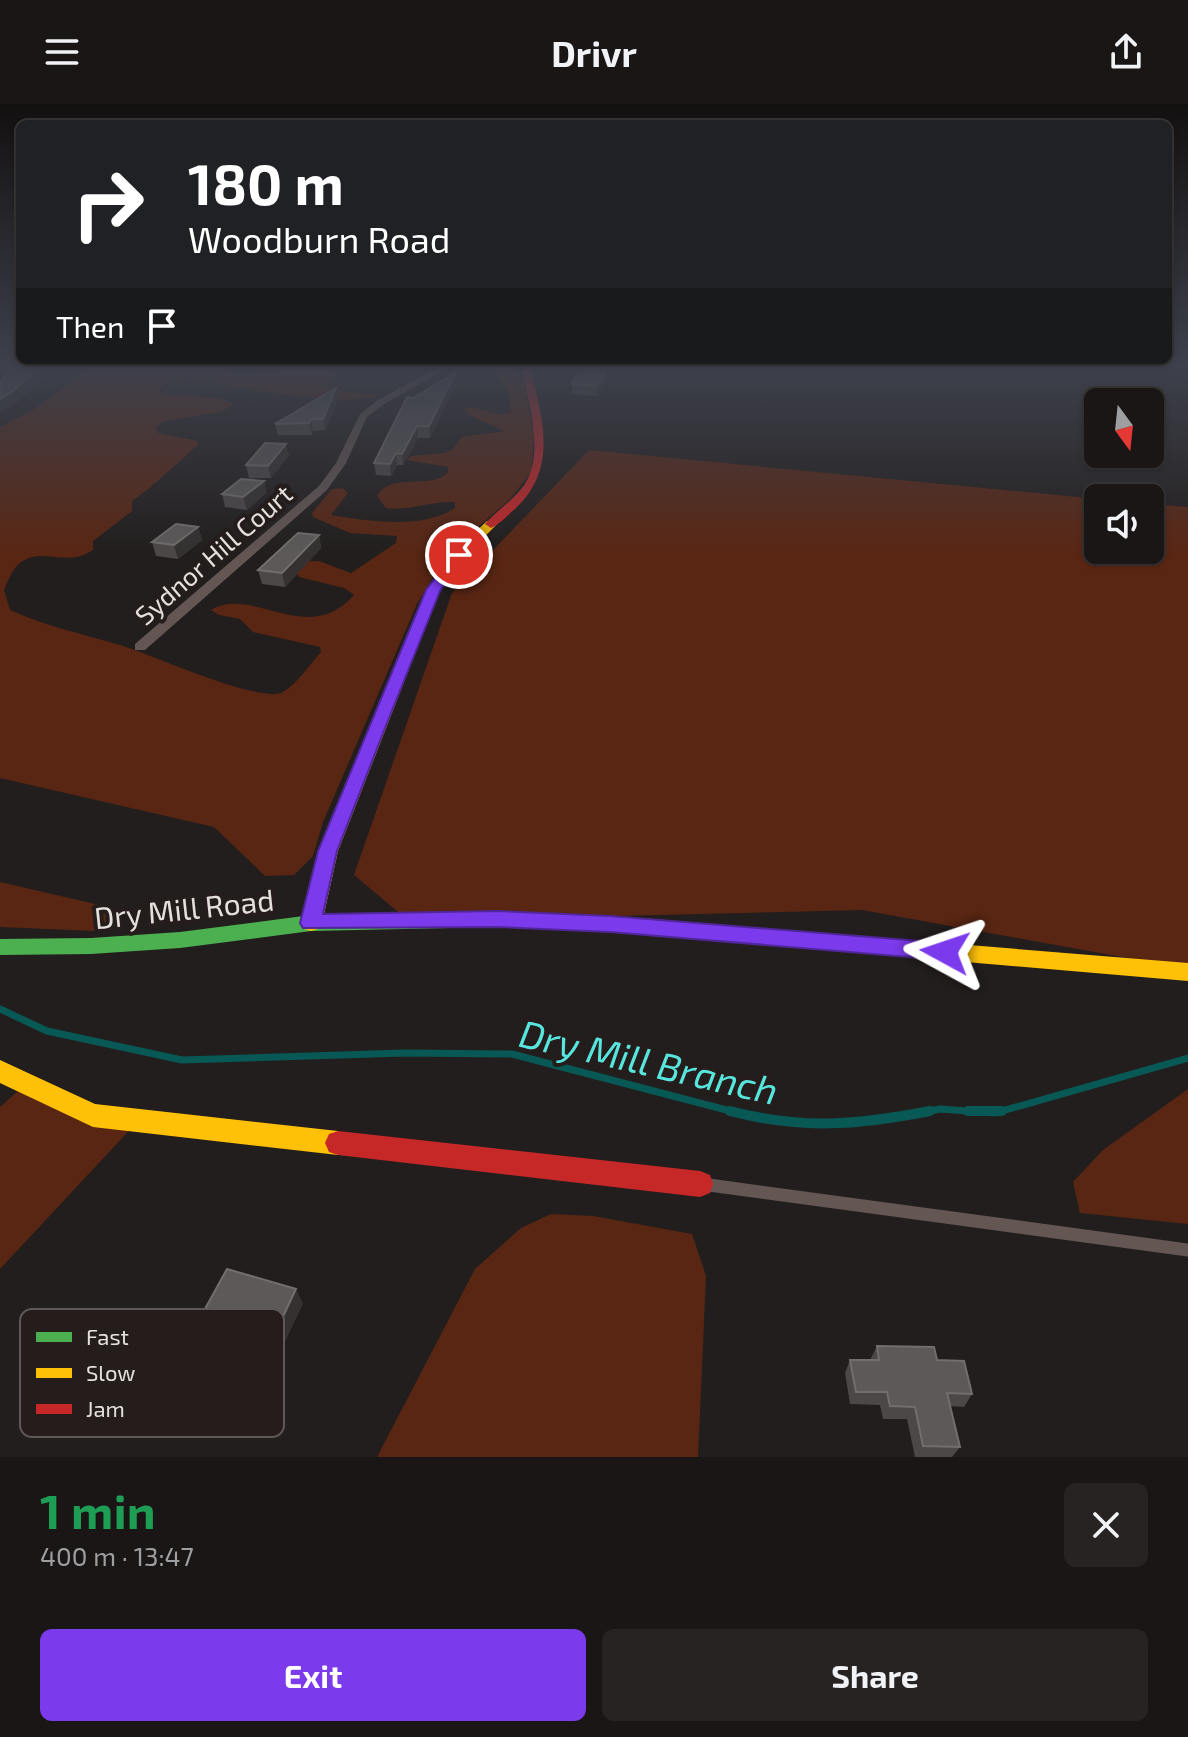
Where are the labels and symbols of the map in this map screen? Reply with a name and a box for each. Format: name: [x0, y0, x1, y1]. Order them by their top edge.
north arrow: [1084, 388, 1164, 468]
street label: Sydnor Hill Court: [128, 477, 298, 631]
pin: [425, 521, 493, 589]
street label: Dry Mill Road: [92, 881, 276, 935]
position arrow: [903, 910, 987, 994]
water label: Dry Mill Branch: [515, 1009, 783, 1113]
legend: [20, 1309, 284, 1437]
text: Fast: [86, 1323, 129, 1349]
text: Slow: [86, 1359, 135, 1385]
text: Jam: [86, 1395, 125, 1421]

